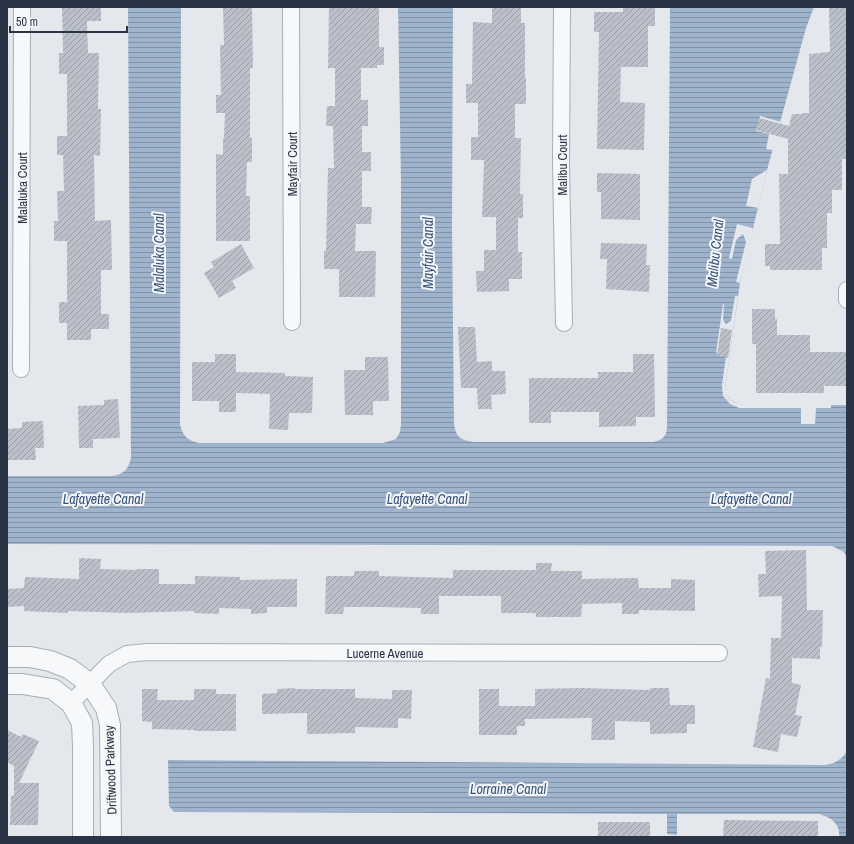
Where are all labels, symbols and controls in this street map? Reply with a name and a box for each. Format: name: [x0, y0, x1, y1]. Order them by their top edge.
scale bar: [10, 8, 127, 34]
text: 50 m: [16, 14, 38, 30]
street label: Mayfair Court: [284, 132, 301, 196]
street label: Malibu Court: [554, 134, 571, 196]
street label: Malaluka Court: [14, 152, 31, 224]
water label: Malaluka Canal: [150, 213, 168, 293]
water label: Mayfair Canal: [419, 217, 437, 289]
water label: Malibu Canal: [703, 218, 728, 288]
water label: Lafayette Canal: [63, 490, 144, 508]
water label: Lafayette Canal: [387, 490, 468, 508]
water label: Lafayette Canal: [711, 490, 792, 508]
street label: Lucerne Avenue: [347, 645, 424, 662]
street label: Driftwood Parkway: [100, 724, 121, 815]
water label: Lorraine Canal: [470, 780, 546, 798]

